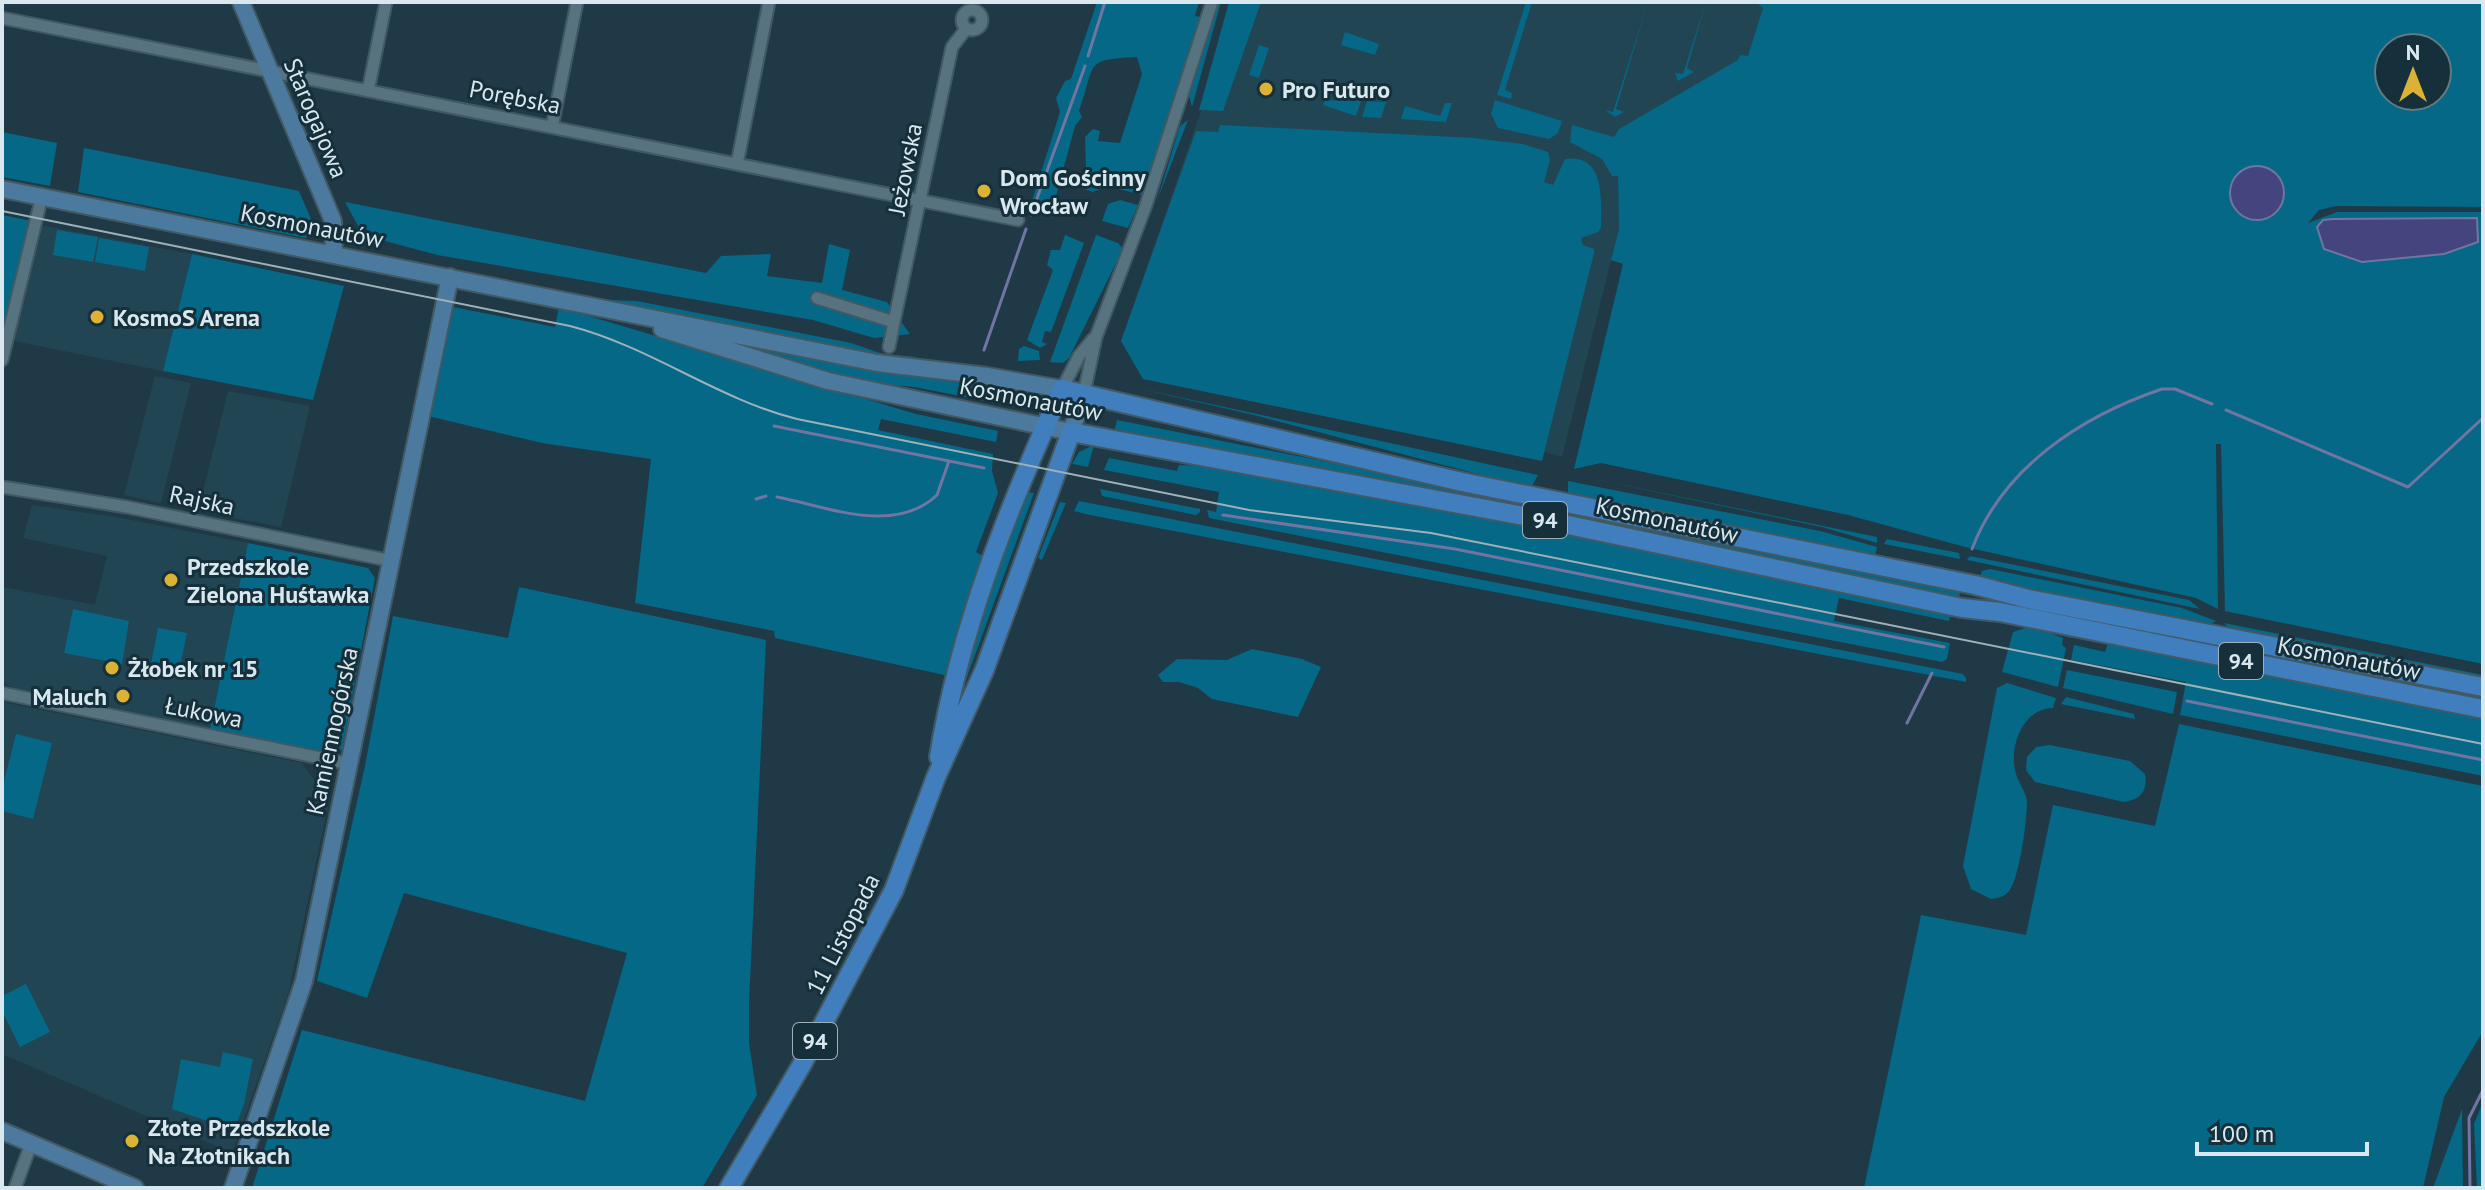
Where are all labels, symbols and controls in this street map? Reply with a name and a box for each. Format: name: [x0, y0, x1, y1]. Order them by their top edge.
north arrow: [2373, 32, 2453, 112]
text: N: [2406, 38, 2420, 66]
street label: Starogajowa: [277, 53, 355, 183]
street label: Porębska: [467, 73, 563, 121]
place label: Pro Futuro: [1282, 74, 1390, 105]
marker: Pro Futuro: [1257, 80, 1275, 98]
street label: Jeżowska: [881, 120, 929, 219]
place label: Dom Gościnny Wrocław: [1000, 162, 1146, 221]
marker: Dom Gościnny Wrocław: [975, 182, 993, 200]
street label: Kosmonautów: [238, 197, 386, 255]
place label: KosmoS Arena: [113, 302, 260, 333]
marker: KosmoS Arena: [88, 308, 106, 326]
street label: Kosmonautów: [957, 370, 1105, 428]
street label: Rajska: [167, 478, 237, 522]
street label: Kosmonautów: [1593, 490, 1741, 550]
road number: 94: [1523, 502, 1567, 538]
place label: Przedszkole Zielona Huśtawka: [187, 551, 370, 610]
marker: Przedszkole Zielona Huśtawka: [162, 571, 180, 589]
street label: Kosmonautów: [2275, 629, 2423, 687]
road number: 94: [2219, 643, 2263, 679]
street label: Kamiennogórska: [299, 644, 365, 818]
place label: Żłobek nr 15: [128, 653, 258, 684]
marker: Żłobek nr 15: [103, 659, 121, 677]
place label: Maluch: [32, 681, 107, 712]
marker: Maluch: [114, 687, 132, 705]
street label: Łukowa: [163, 689, 245, 735]
street label: 11 Listopada: [799, 868, 887, 1000]
road number: 94: [793, 1023, 837, 1059]
scale bar: [2197, 1106, 2367, 1156]
place label: Złote Przedszkole Na Złotnikach: [148, 1112, 330, 1171]
text: 100 m: [2209, 1118, 2274, 1149]
marker: Złote Przedszkole Na Złotnikach: [123, 1132, 141, 1150]

